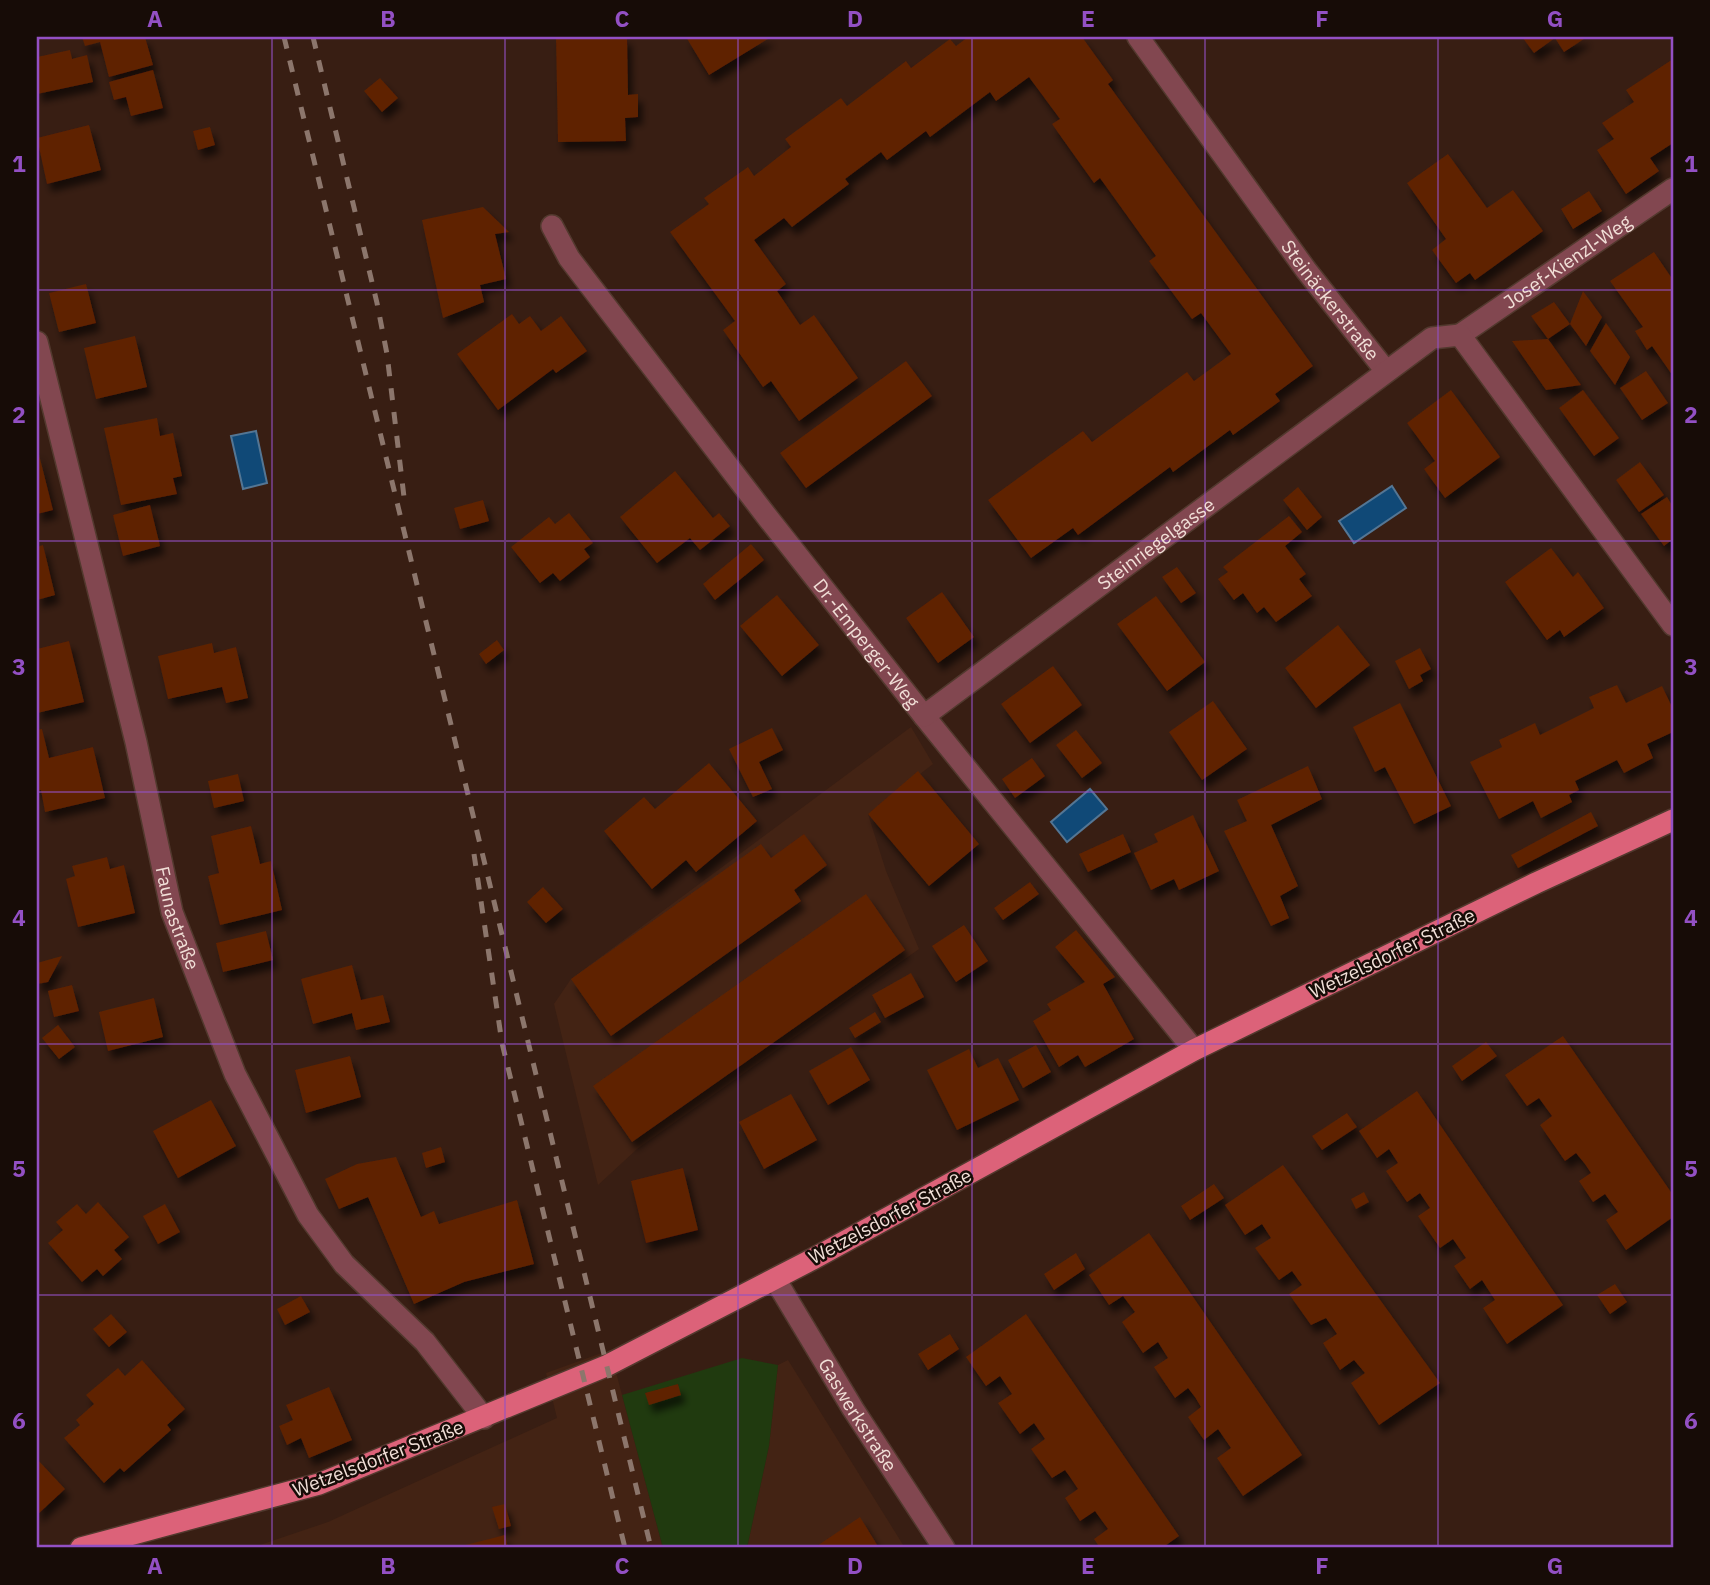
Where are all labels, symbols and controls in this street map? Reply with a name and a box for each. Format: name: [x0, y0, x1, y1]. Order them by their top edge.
text: A: [147, 3, 163, 33]
text: B: [380, 3, 396, 33]
text: C: [615, 3, 630, 33]
text: D: [847, 3, 863, 33]
text: E: [1081, 3, 1095, 33]
text: F: [1315, 3, 1329, 33]
text: G: [1547, 3, 1563, 33]
text: 1: [12, 148, 26, 178]
text: 1: [1684, 148, 1698, 178]
street label: Josef-Kienzl-Weg: [1498, 209, 1636, 314]
street label: Steinäckerstraße: [1276, 235, 1385, 365]
text: 2: [12, 399, 26, 429]
text: 2: [1684, 399, 1698, 429]
street label: Steinriegelgasse: [1092, 492, 1219, 595]
street label: Dr.-Emperger-Weg: [808, 574, 925, 713]
text: 3: [12, 651, 26, 681]
text: 3: [1684, 651, 1698, 681]
street label: Faunastraße: [151, 864, 205, 973]
text: 4: [12, 902, 26, 932]
street label: Wetzelsdorfer Straße: [1305, 902, 1479, 1004]
text: 4: [1684, 902, 1698, 932]
text: 5: [12, 1153, 26, 1183]
text: 5: [1684, 1153, 1698, 1183]
street label: Wetzelsdorfer Straße: [804, 1163, 976, 1269]
street label: Gaswerkstraße: [813, 1354, 903, 1476]
text: 6: [12, 1405, 26, 1435]
text: 6: [1684, 1405, 1698, 1435]
street label: Wetzelsdorfer Straße: [289, 1414, 467, 1502]
text: A: [147, 1550, 163, 1580]
text: B: [380, 1550, 396, 1580]
text: C: [615, 1550, 630, 1580]
text: D: [847, 1550, 863, 1580]
text: E: [1081, 1550, 1095, 1580]
text: F: [1315, 1550, 1329, 1580]
text: G: [1547, 1550, 1563, 1580]

